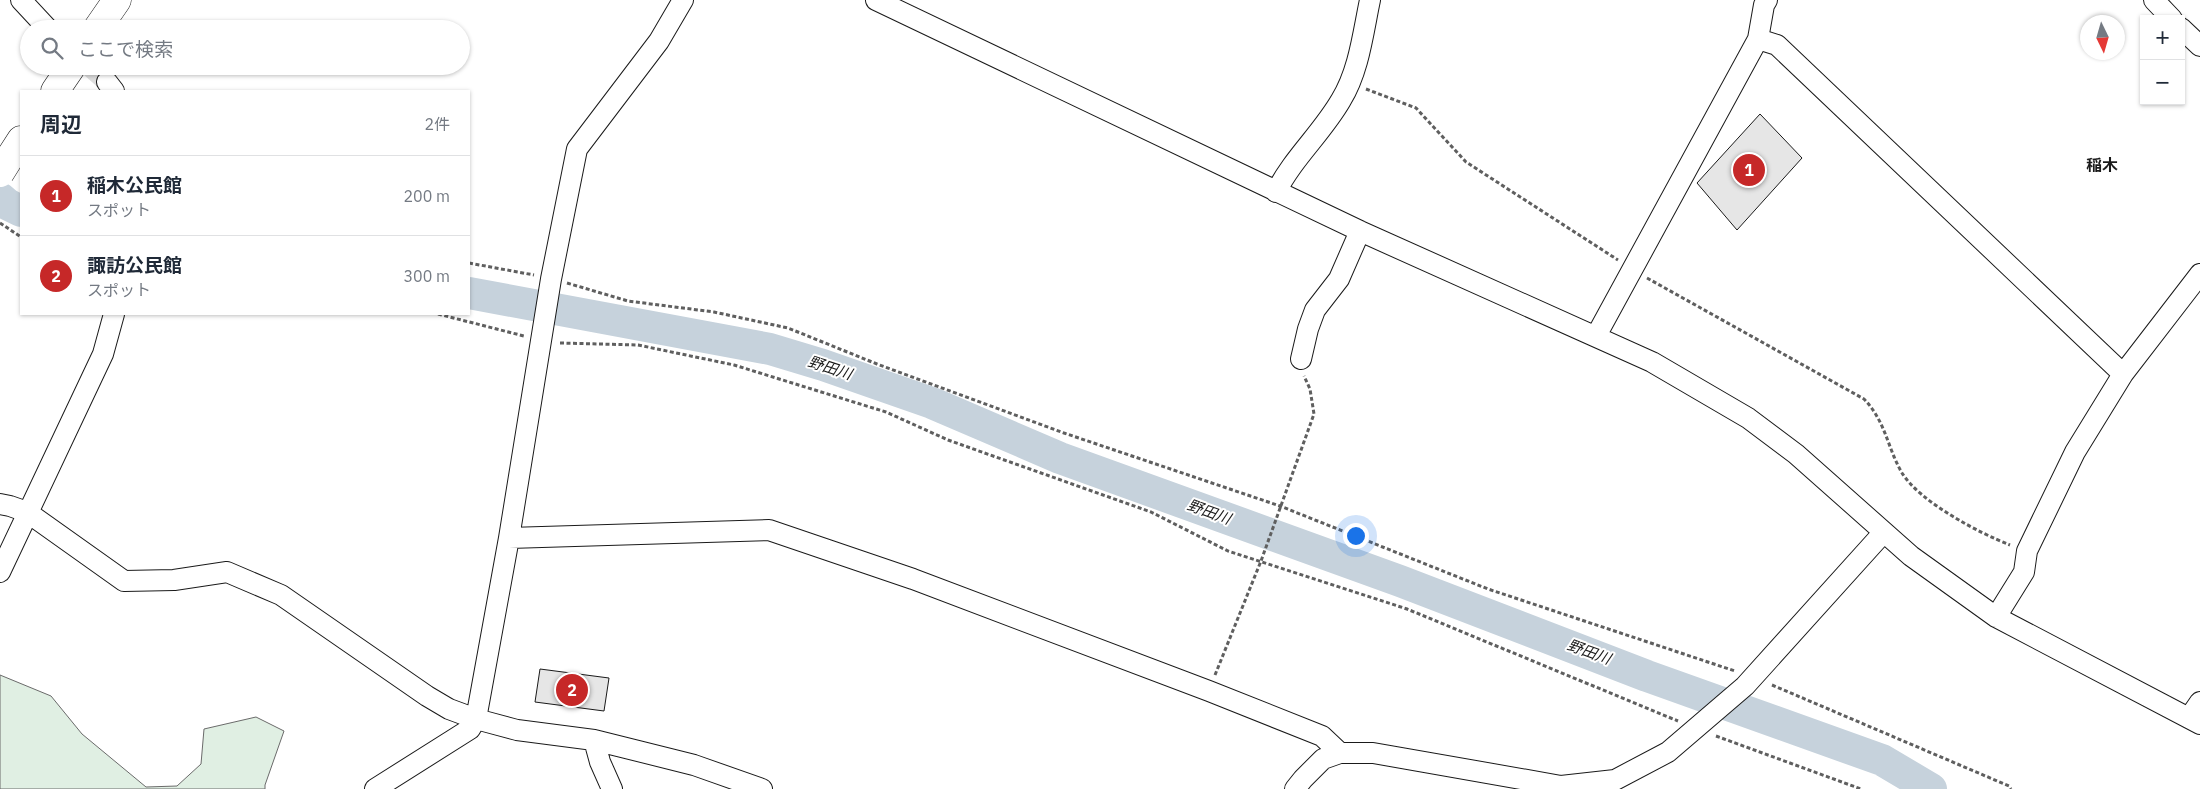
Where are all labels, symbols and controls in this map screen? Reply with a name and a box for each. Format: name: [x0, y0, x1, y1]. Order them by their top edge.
north arrow: [2080, 15, 2125, 60]
map controls: [2140, 15, 2185, 105]
button: +: [2140, 15, 2185, 60]
search box: [20, 20, 470, 75]
icon: search: [38, 34, 66, 62]
text: ここで検索: [78, 37, 173, 61]
button: −: [2140, 60, 2185, 105]
text: 周辺: [40, 110, 82, 138]
text: 2件: [424, 114, 450, 134]
pin: 1: [1733, 151, 1765, 189]
district label: 稲木: [2086, 155, 2118, 175]
text: 稲木公民館: [87, 173, 182, 197]
text: 1: [51, 186, 61, 206]
text: 200 m: [403, 186, 450, 206]
text: スポット: [87, 200, 151, 220]
text: 諏訪公民館: [87, 253, 182, 277]
text: 2: [51, 266, 61, 286]
text: 300 m: [403, 266, 450, 286]
text: スポット: [87, 280, 151, 300]
water label: 野田川: [806, 352, 856, 384]
water label: 野田川: [1185, 495, 1235, 529]
your location: [1343, 523, 1369, 549]
water label: 野田川: [1565, 635, 1615, 669]
pin: 2: [556, 671, 588, 709]

